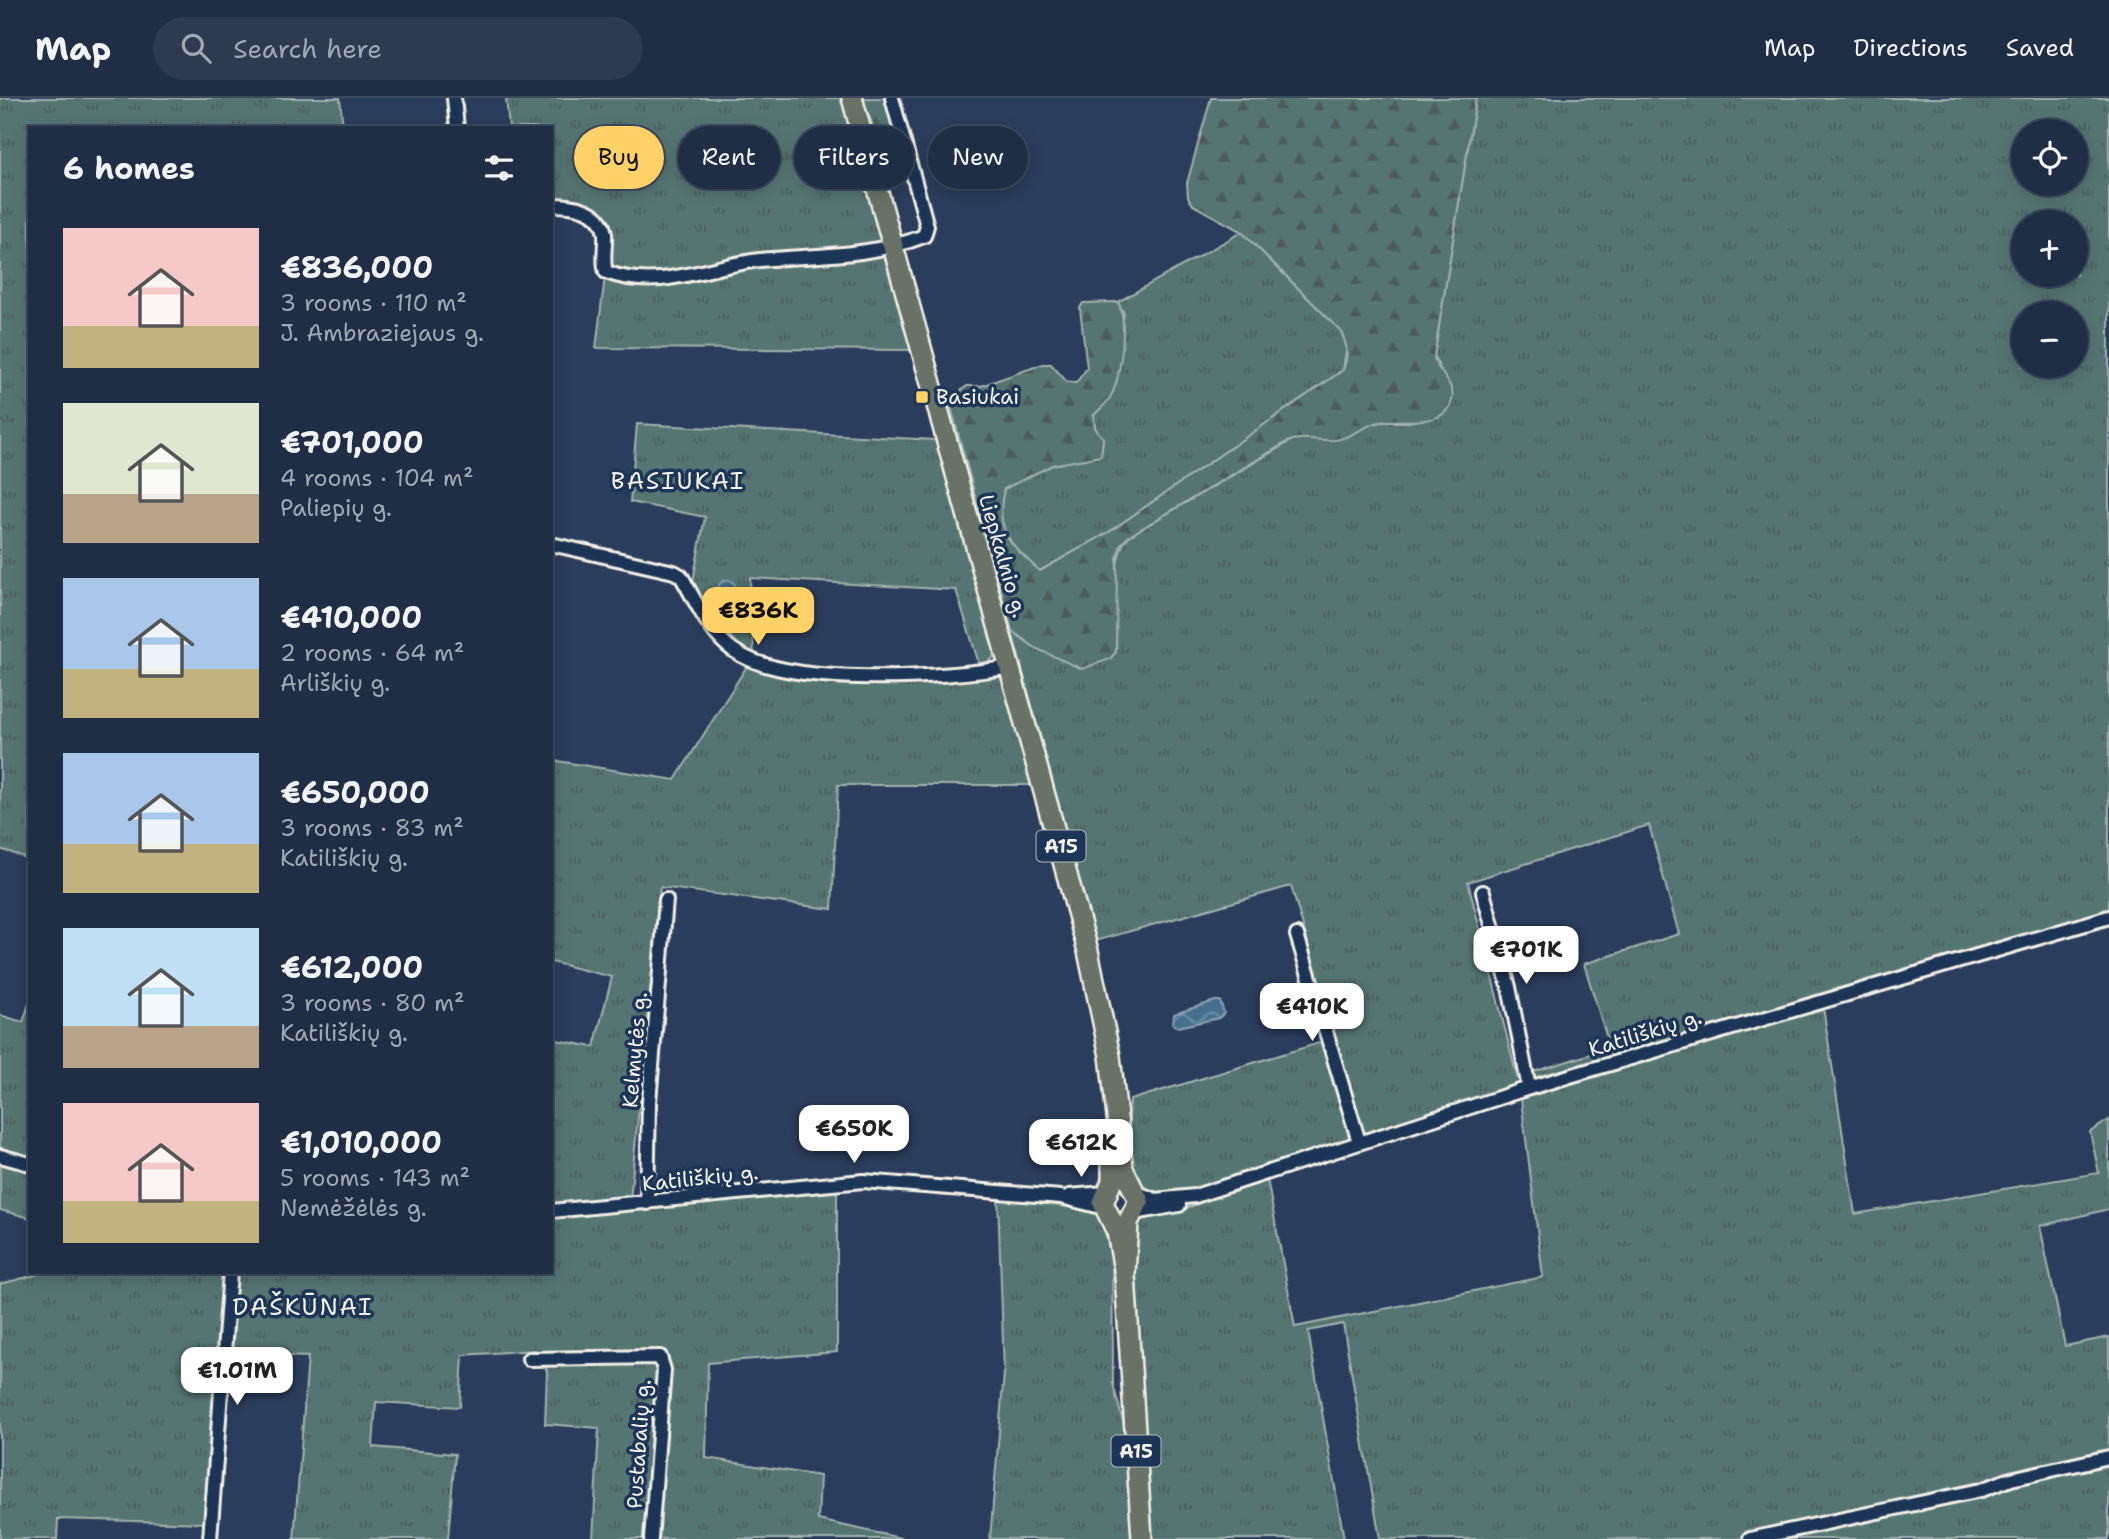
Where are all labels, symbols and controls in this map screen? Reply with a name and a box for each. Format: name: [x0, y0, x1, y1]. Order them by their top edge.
search box: [153, 17, 643, 80]
text: Map: [35, 26, 111, 71]
icon: search: [177, 29, 215, 67]
text: Search here: [233, 31, 382, 66]
text: Map: [1764, 32, 1815, 64]
text: Directions: [1853, 32, 1968, 64]
text: Saved: [2006, 32, 2074, 64]
map controls: [2011, 119, 2088, 378]
button: locate: [2011, 119, 2088, 196]
chip: Buy: [574, 126, 664, 189]
chip: Rent: [678, 126, 780, 189]
chip: Filters: [794, 126, 914, 189]
chip: New: [928, 126, 1028, 189]
text: 6 homes: [63, 148, 195, 189]
icon: filters: [480, 149, 518, 187]
button: +: [2011, 210, 2088, 287]
text: €836,000: [280, 247, 433, 288]
icon: home: [119, 256, 203, 340]
text: 3 rooms · 110 m²: [280, 288, 467, 318]
button: −: [2011, 301, 2088, 378]
text: J. Ambraziejaus g.: [280, 318, 484, 348]
place label: Basiukai: [936, 383, 1019, 411]
marker: Basiukai: [914, 389, 930, 405]
text: €701,000: [280, 422, 424, 463]
icon: home: [119, 431, 203, 515]
text: 4 rooms · 104 m²: [280, 463, 473, 493]
district label: BASIUKAI: [611, 465, 745, 497]
street label: Liepkalnio g.: [972, 491, 1034, 621]
text: Paliepių g.: [280, 493, 392, 523]
pin: €836K: [709, 588, 807, 647]
text: €836K: [718, 595, 798, 625]
text: €410,000: [280, 597, 422, 638]
icon: home: [119, 606, 203, 690]
text: 2 rooms · 64 m²: [280, 638, 464, 668]
text: Arliškių g.: [280, 668, 390, 698]
text: €650,000: [280, 772, 430, 813]
icon: home: [119, 781, 203, 865]
text: 3 rooms · 83 m²: [280, 813, 464, 843]
road number: A15: [1036, 831, 1086, 862]
text: Katiliškių g.: [280, 843, 408, 873]
pin: €701K: [1477, 926, 1575, 986]
text: €701K: [1489, 934, 1563, 964]
text: €612,000: [280, 947, 423, 988]
icon: home: [119, 956, 203, 1040]
pin: €410K: [1263, 984, 1361, 1043]
text: 3 rooms · 80 m²: [280, 988, 465, 1018]
street label: Kelmytės g.: [616, 991, 654, 1109]
text: €410K: [1276, 991, 1348, 1021]
street label: Katiliškių g.: [1585, 1003, 1705, 1063]
text: Katiliškių g.: [280, 1018, 408, 1048]
pin: €650K: [805, 1105, 903, 1165]
text: €650K: [815, 1113, 893, 1143]
pin: €612K: [1032, 1119, 1130, 1179]
text: €1,010,000: [280, 1122, 442, 1163]
text: €612K: [1045, 1127, 1117, 1157]
icon: home: [119, 1131, 203, 1215]
street label: Katiliškių g.: [641, 1158, 759, 1198]
text: 5 rooms · 143 m²: [280, 1163, 470, 1193]
text: Nemėžėlės g.: [280, 1193, 427, 1223]
district label: DAŠKŪNAI: [232, 1291, 374, 1323]
pin: €1.01M: [180, 1348, 294, 1407]
text: €1.01M: [197, 1355, 277, 1385]
street label: Pustabalių g.: [621, 1378, 657, 1510]
road number: A15: [1112, 1436, 1160, 1466]

